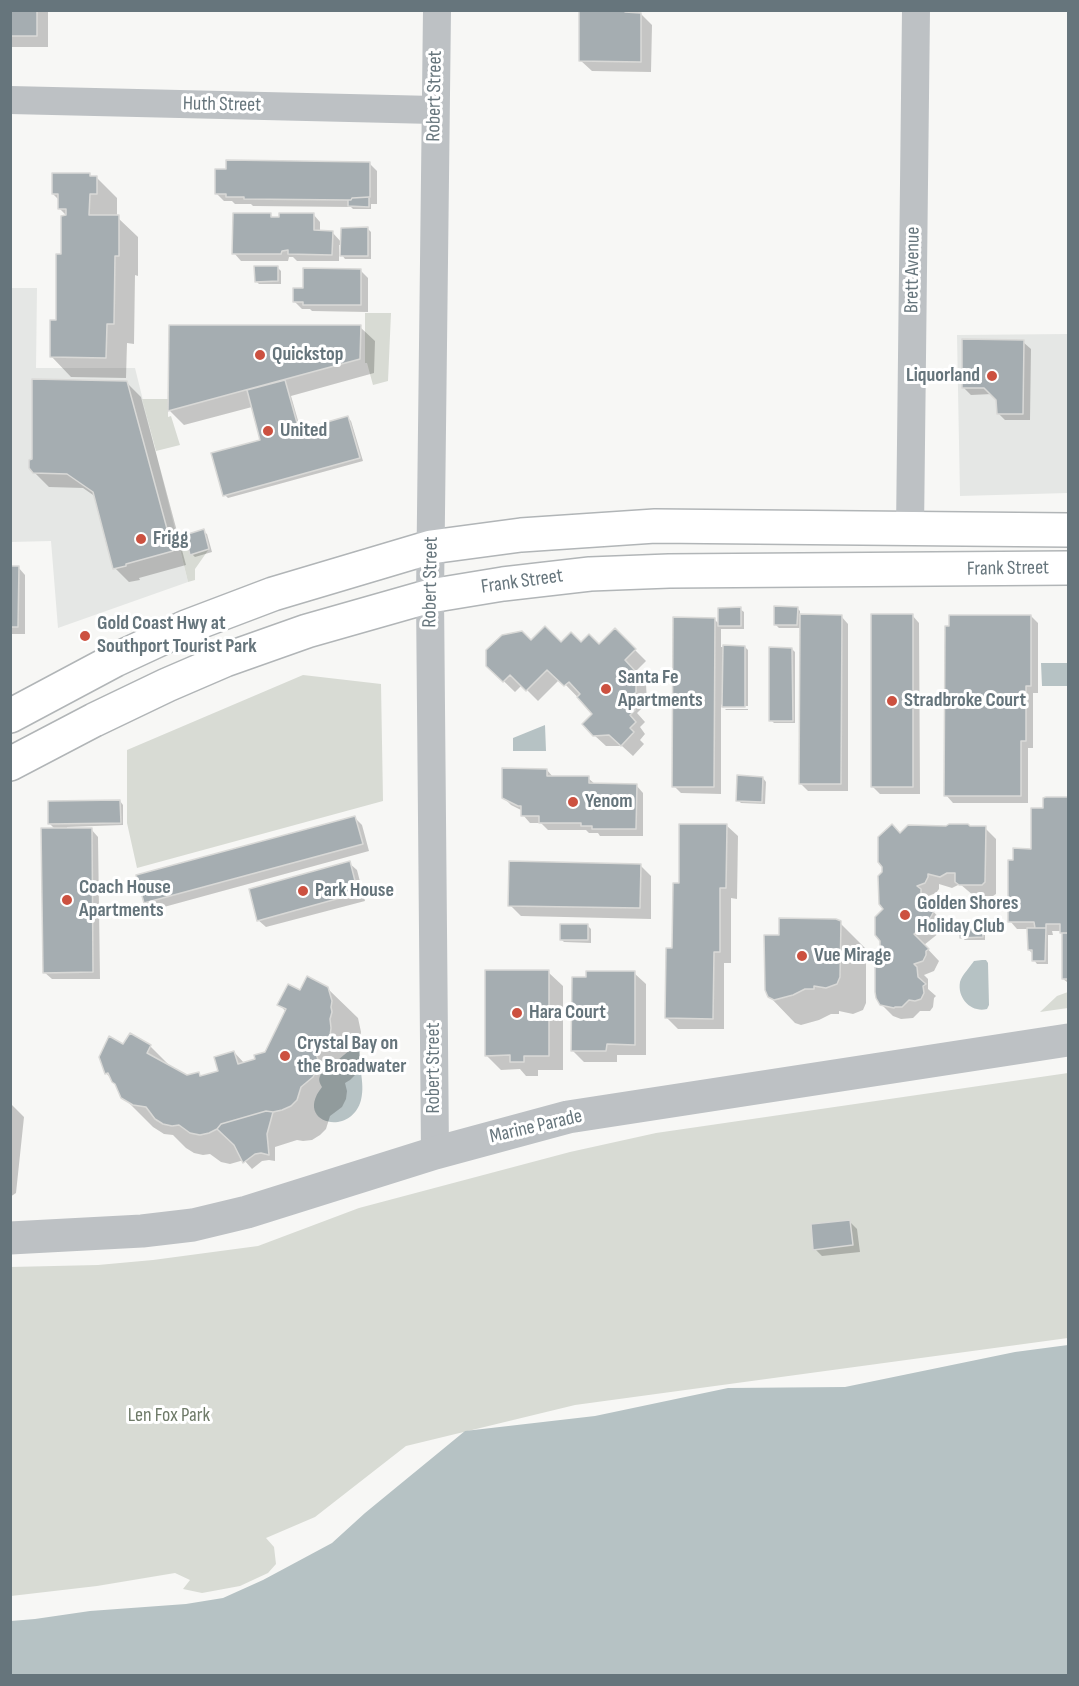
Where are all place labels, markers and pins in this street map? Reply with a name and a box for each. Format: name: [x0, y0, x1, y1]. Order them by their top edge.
place label: Quickstop: [272, 343, 343, 367]
marker: Quickstop: [253, 348, 267, 362]
place label: Liquorland: [906, 364, 980, 388]
marker: Liquorland: [985, 369, 999, 383]
place label: United: [280, 419, 327, 443]
marker: United: [261, 424, 275, 438]
place label: Frigg: [153, 527, 188, 551]
marker: Frigg: [134, 532, 148, 546]
place label: Gold Coast Hwy at Southport Tourist Park: [97, 612, 257, 659]
marker: Gold Coast Hwy at Southport Tourist Park: [78, 629, 92, 643]
place label: Santa Fe Apartments: [618, 666, 703, 713]
marker: Santa Fe Apartments: [599, 682, 613, 696]
place label: Stradbroke Court: [904, 689, 1026, 713]
marker: Stradbroke Court: [885, 694, 899, 708]
place label: Yenom: [585, 790, 632, 814]
marker: Yenom: [566, 795, 580, 809]
place label: Coach House Apartments: [79, 876, 171, 923]
place label: Park House: [315, 879, 394, 903]
marker: Park House: [296, 884, 310, 898]
place label: Golden Shores Holiday Club: [917, 892, 1018, 939]
marker: Coach House Apartments: [60, 893, 74, 907]
marker: Golden Shores Holiday Club: [898, 908, 912, 922]
place label: Vue Mirage: [814, 944, 891, 968]
marker: Vue Mirage: [795, 949, 809, 963]
place label: Hara Court: [529, 1001, 606, 1025]
marker: Hara Court: [510, 1006, 524, 1020]
place label: Crystal Bay on the Broadwater: [297, 1032, 407, 1079]
marker: Crystal Bay on the Broadwater: [278, 1049, 292, 1063]

